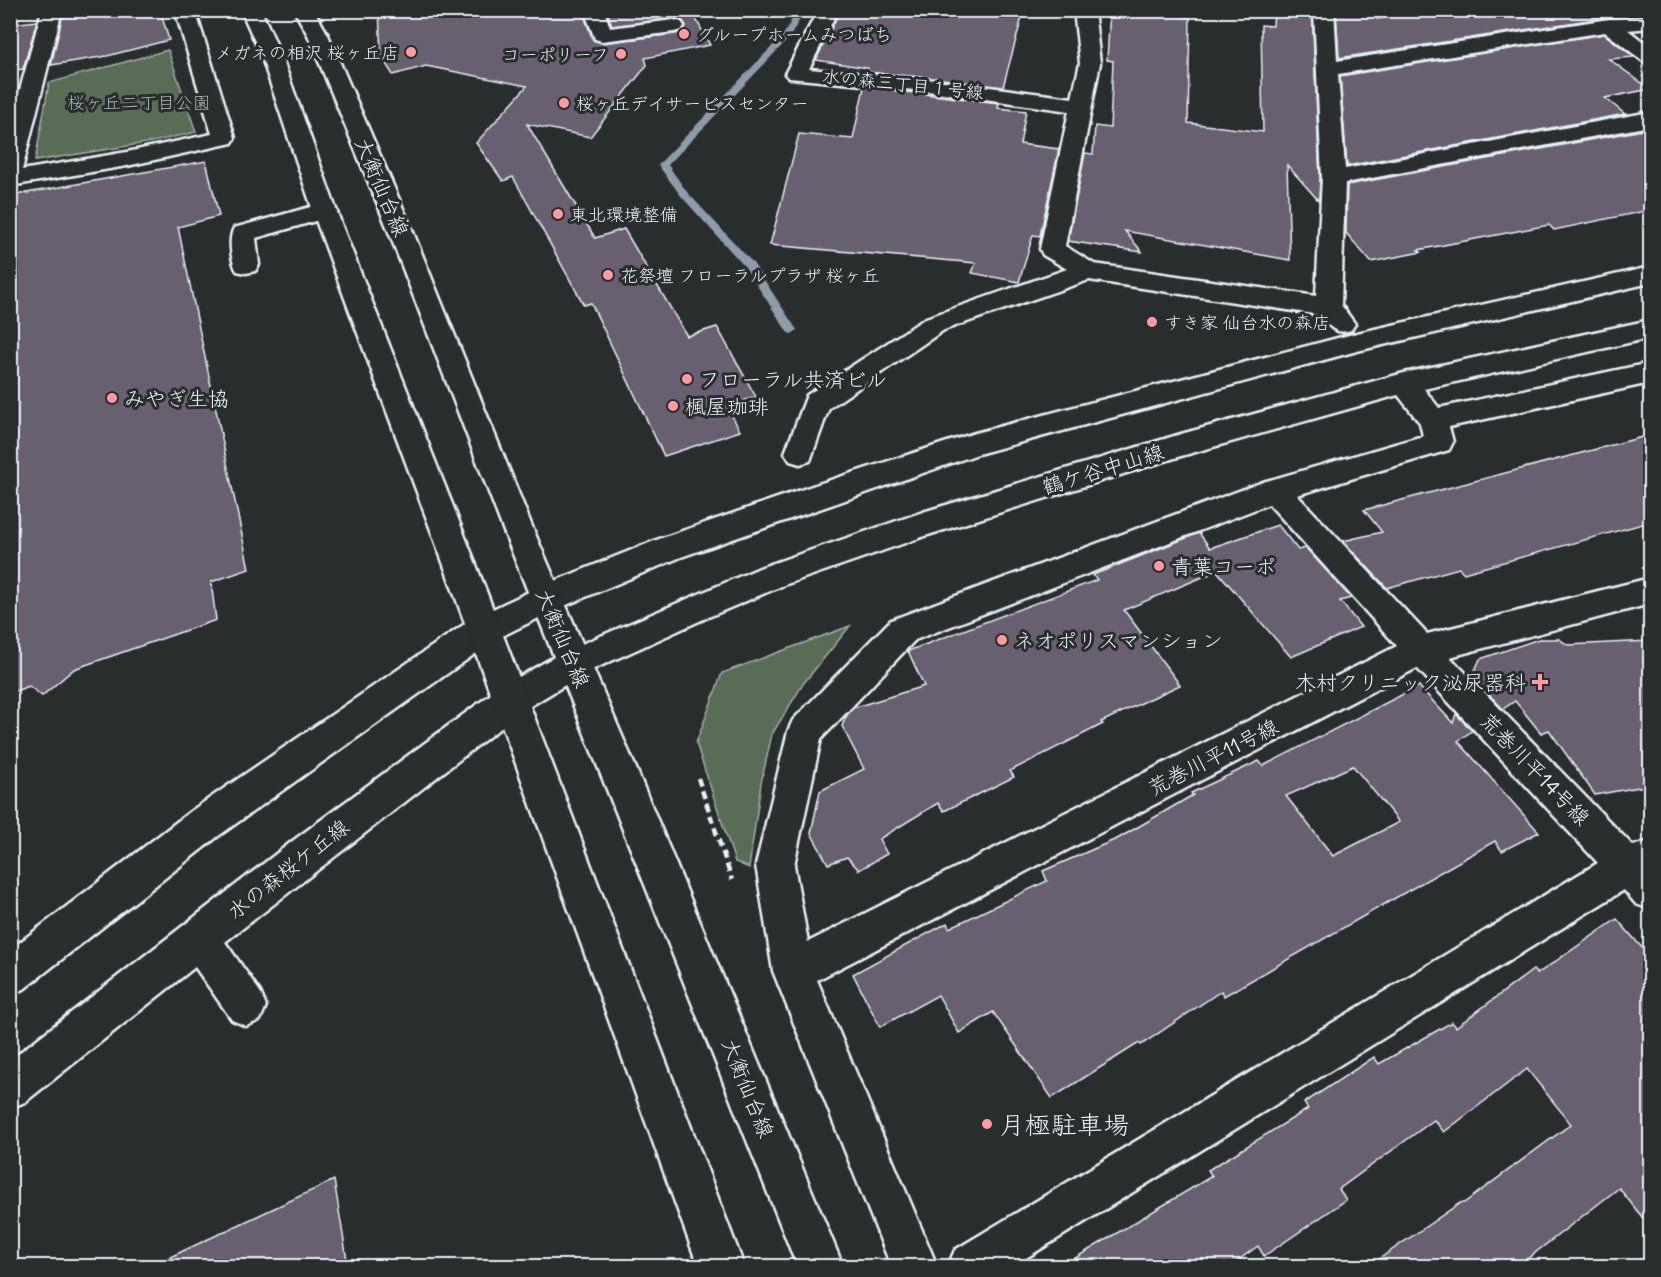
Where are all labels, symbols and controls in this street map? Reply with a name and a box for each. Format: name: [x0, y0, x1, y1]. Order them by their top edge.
place label: グループホームみつばち: [696, 23, 892, 46]
marker: グループホームみつばち: [677, 27, 691, 41]
place label: メガネの相沢 桜ヶ丘店: [215, 41, 399, 64]
place label: コーポリーフ: [502, 43, 609, 66]
marker: メガネの相沢 桜ヶ丘店: [404, 45, 418, 59]
marker: コーポリーフ: [614, 47, 628, 61]
street label: 水の森三丁目１号線: [821, 64, 985, 104]
park label: 桜ヶ丘二丁目公園: [67, 91, 211, 114]
place label: 桜ヶ丘デイサービスセンター: [576, 92, 809, 115]
marker: 桜ヶ丘デイサービスセンター: [557, 96, 571, 110]
street label: 大衡仙台線: [349, 133, 415, 241]
place label: 東北環境整備: [570, 203, 678, 226]
marker: 東北環境整備: [551, 207, 565, 221]
place label: 花祭壇 フローラルプラザ 桜ヶ丘: [620, 264, 880, 287]
marker: 花祭壇 フローラルプラザ 桜ヶ丘: [601, 268, 615, 282]
place label: すき家 仙台水の森店: [1164, 311, 1330, 334]
marker: すき家 仙台水の森店: [1145, 315, 1159, 329]
place label: フローラル共済ビル: [699, 366, 887, 393]
marker: フローラル共済ビル: [680, 372, 694, 386]
place label: みやぎ生協: [124, 385, 229, 412]
marker: みやぎ生協: [105, 391, 119, 405]
place label: 楓屋珈琲: [685, 393, 769, 420]
marker: 楓屋珈琲: [666, 399, 680, 413]
street label: 鶴ケ谷中山線: [1039, 438, 1167, 500]
place label: 青葉コーポ: [1171, 553, 1276, 580]
marker: 青葉コーポ: [1152, 559, 1166, 573]
street label: 大衡仙台線: [530, 584, 596, 692]
place label: ネオポリスマンション: [1014, 627, 1223, 654]
marker: ネオポリスマンション: [995, 633, 1009, 647]
place label: 木村クリニック泌尿器科: [1295, 669, 1526, 696]
marker: 木村クリニック泌尿器科: [1531, 673, 1549, 691]
street label: 荒巻川平14号線: [1474, 707, 1596, 831]
street label: 荒巻川平11号線: [1143, 713, 1283, 801]
street label: 水の森桜ケ丘線: [222, 813, 354, 925]
street label: 大衡仙台線: [716, 1034, 780, 1142]
place label: 月極駐車場: [999, 1108, 1129, 1141]
marker: 月極駐車場: [980, 1117, 994, 1131]

